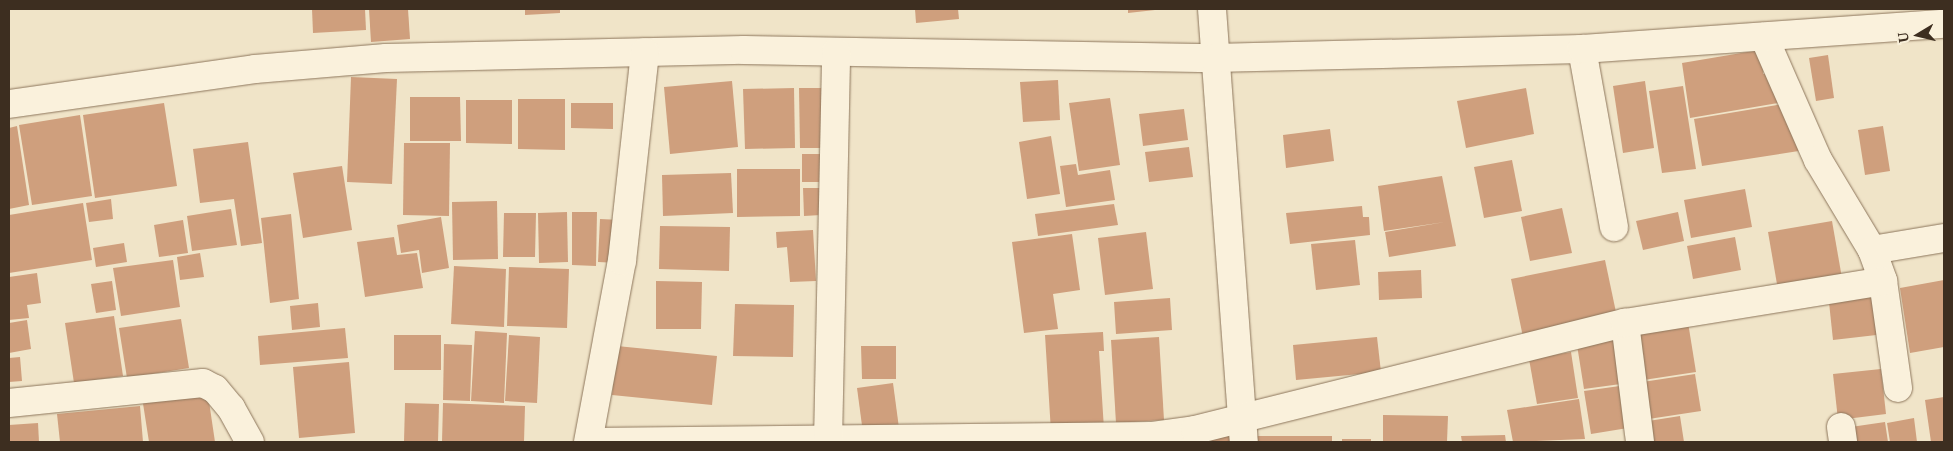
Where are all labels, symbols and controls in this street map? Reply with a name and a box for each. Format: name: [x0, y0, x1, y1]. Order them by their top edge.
north arrow: [1893, 10, 1943, 60]
text: U: [1893, 31, 1913, 44]

